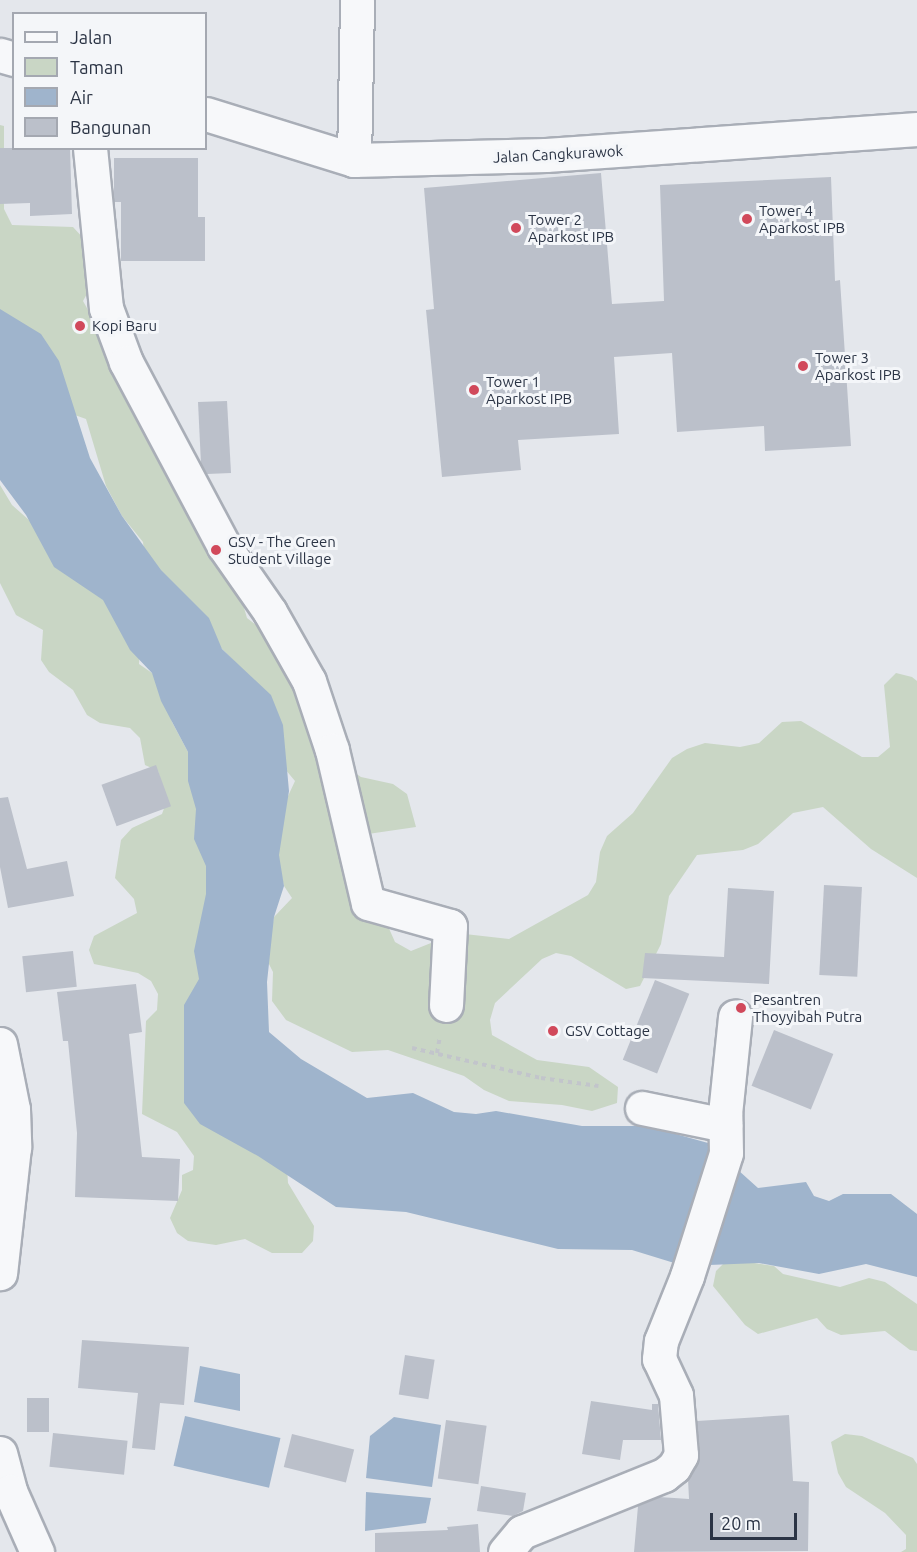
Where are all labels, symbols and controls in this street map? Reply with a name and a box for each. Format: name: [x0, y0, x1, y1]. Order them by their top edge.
legend: [12, 12, 207, 150]
text: Jalan: [70, 27, 112, 47]
text: Taman: [70, 57, 124, 77]
text: Air: [70, 87, 93, 107]
text: Bangunan: [70, 117, 151, 137]
street label: Jalan Cangkurawok: [492, 142, 624, 166]
place label: Tower 4 Aparkost IPB: [759, 201, 845, 236]
place label: Tower 2 Aparkost IPB: [528, 210, 614, 245]
marker: Tower 4 Aparkost IPB: [740, 212, 754, 226]
marker: Tower 2 Aparkost IPB: [509, 221, 523, 235]
place label: Kopi Baru: [92, 317, 157, 335]
marker: Kopi Baru: [73, 319, 87, 333]
place label: Tower 3 Aparkost IPB: [815, 348, 901, 383]
marker: Tower 3 Aparkost IPB: [796, 359, 810, 373]
place label: Tower 1 Aparkost IPB: [486, 372, 572, 407]
marker: Tower 1 Aparkost IPB: [467, 383, 481, 397]
place label: GSV - The Green Student Village: [228, 532, 336, 567]
marker: GSV - The Green Student Village: [209, 543, 223, 557]
place label: Pesantren Thoyyibah Putra: [753, 990, 862, 1025]
marker: Pesantren Thoyyibah Putra: [734, 1001, 748, 1015]
place label: GSV Cottage: [565, 1022, 650, 1040]
marker: GSV Cottage: [546, 1024, 560, 1038]
scale bar: [713, 1501, 800, 1539]
text: 20 m: [721, 1513, 761, 1533]

